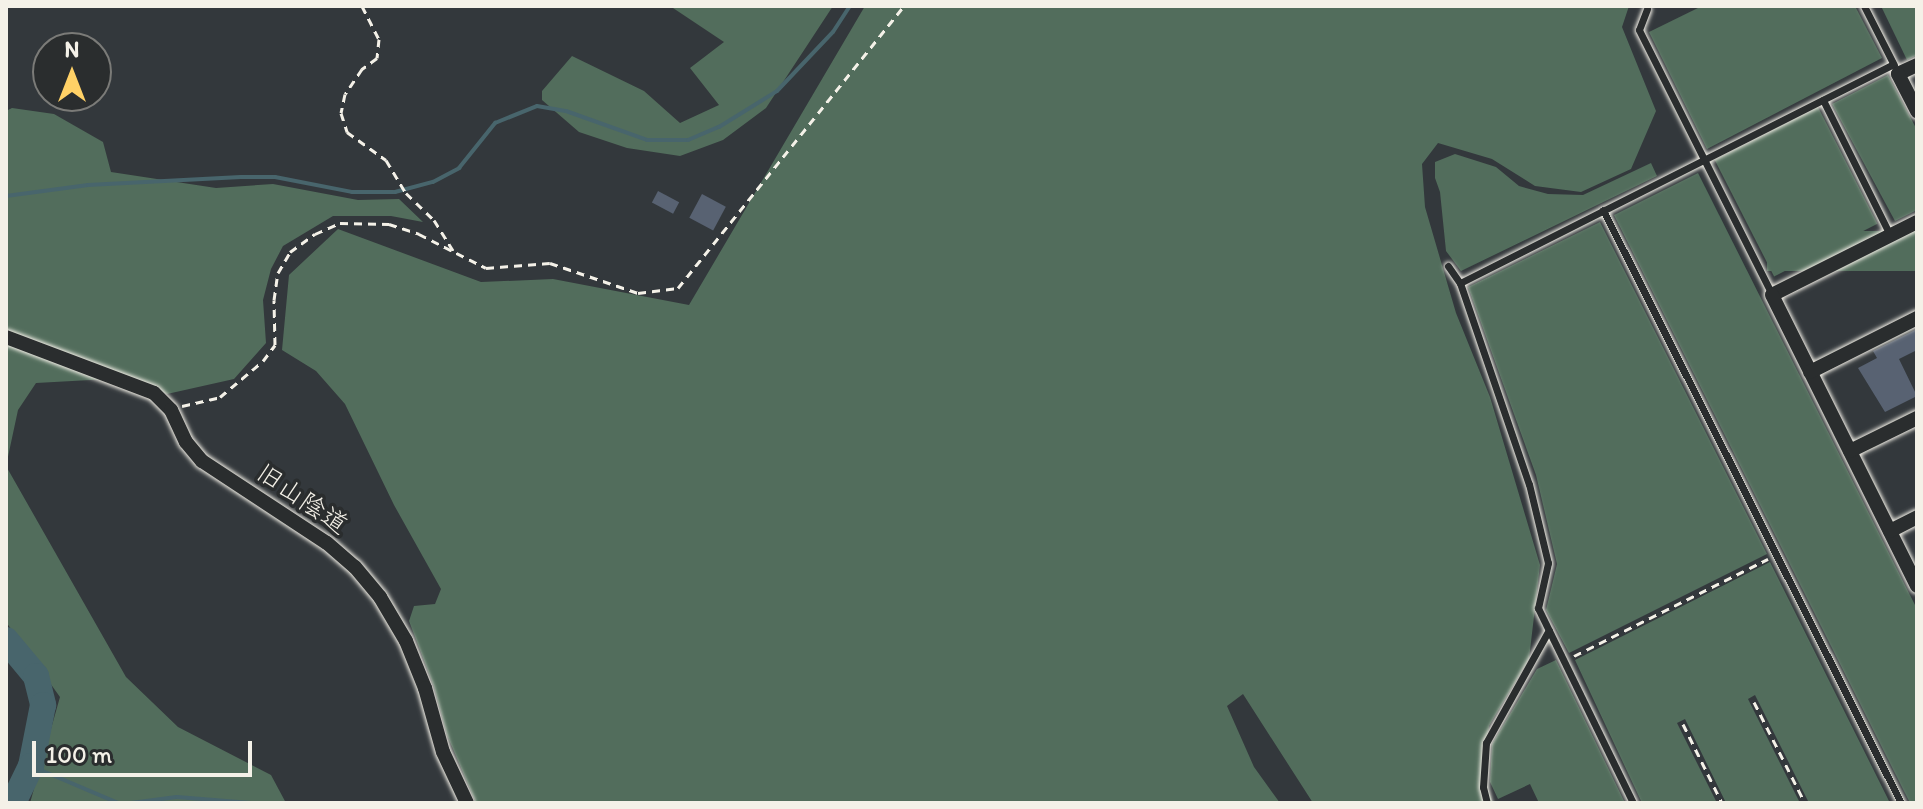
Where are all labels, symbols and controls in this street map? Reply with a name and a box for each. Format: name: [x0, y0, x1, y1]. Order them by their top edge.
north arrow: [32, 32, 112, 112]
text: N: [65, 36, 79, 63]
street label: 旧山陰道: [250, 457, 354, 541]
scale bar: [36, 725, 256, 775]
text: 100 m: [46, 740, 112, 769]

